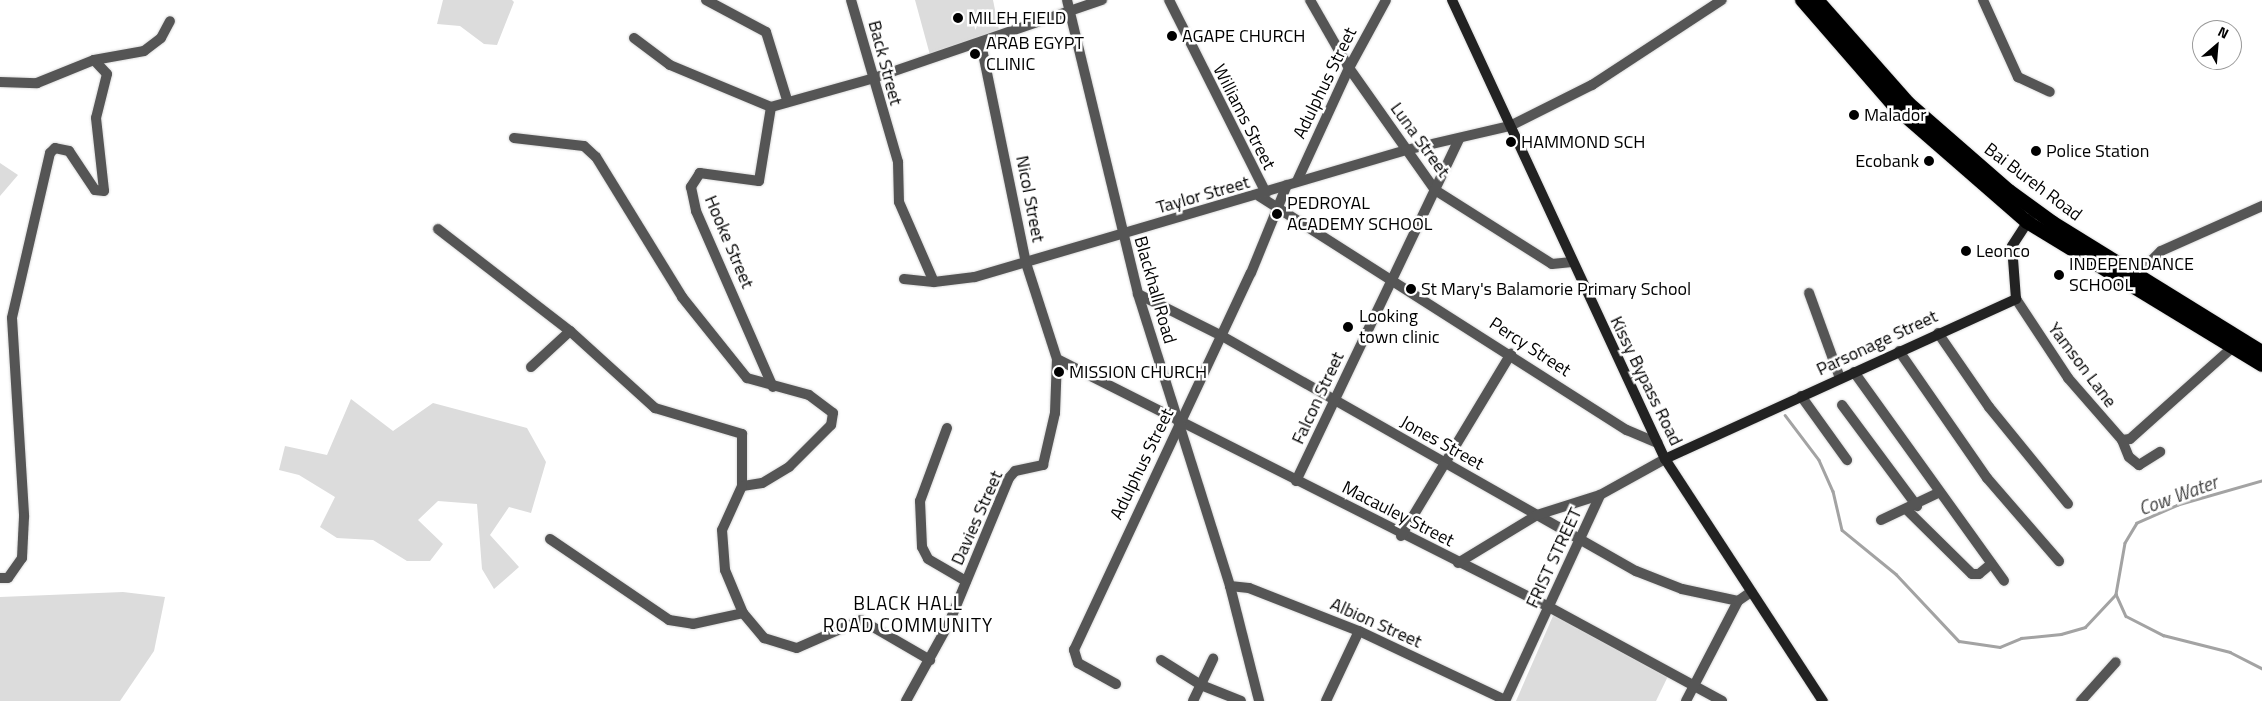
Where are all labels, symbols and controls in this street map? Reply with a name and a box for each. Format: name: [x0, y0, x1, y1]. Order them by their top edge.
place label: MILEH FIELD: [968, 7, 1066, 29]
marker: MILEH FIELD: [952, 12, 964, 24]
street label: Back Street: [863, 18, 907, 108]
north arrow: [2192, 20, 2242, 70]
text: N: [2214, 21, 2233, 44]
street label: Adulphus Street: [1289, 24, 1361, 142]
place label: AGAPE CHURCH: [1182, 25, 1305, 47]
marker: AGAPE CHURCH: [1166, 30, 1178, 42]
place label: ARAB EGYPT CLINIC: [986, 33, 1084, 76]
marker: ARAB EGYPT CLINIC: [968, 47, 982, 61]
street label: Williams Street: [1208, 61, 1280, 173]
street label: Luna Street: [1386, 98, 1454, 182]
place label: Malador: [1864, 104, 1927, 126]
marker: Malador: [1848, 109, 1860, 121]
place label: HAMMOND SCH: [1521, 131, 1645, 153]
marker: HAMMOND SCH: [1505, 136, 1517, 148]
street label: Bai Bureh Road: [1980, 138, 2086, 226]
place label: Police Station: [2046, 140, 2149, 162]
marker: Police Station: [2030, 145, 2042, 157]
place label: Ecobank: [1855, 150, 1919, 172]
street label: Nicol Street: [1011, 154, 1049, 244]
marker: Ecobank: [1923, 155, 1935, 167]
street label: Taylor Street: [1154, 171, 1252, 219]
street label: Hooke Street: [700, 192, 758, 292]
place label: PEDROYAL ACADEMY SCHOOL: [1287, 193, 1432, 235]
marker: PEDROYAL ACADEMY SCHOOL: [1271, 208, 1283, 220]
street label: Blackhall Road: [1129, 234, 1181, 346]
place label: Leonco: [1976, 240, 2030, 262]
marker: Leonco: [1960, 245, 1972, 257]
place label: INDEPENDANCE SCHOOL: [2069, 254, 2194, 296]
marker: INDEPENDANCE SCHOOL: [2053, 269, 2065, 281]
place label: St Mary's Balamorie Primary School: [1421, 278, 1691, 300]
marker: St Mary's Balamorie Primary School: [1405, 283, 1417, 295]
place label: Looking town clinic: [1359, 306, 1439, 348]
street label: Parsonage Street: [1813, 306, 1941, 380]
street label: Percy Street: [1485, 313, 1575, 381]
street label: Kissy Bypass Road: [1605, 313, 1687, 449]
street label: Yamson Lane: [2043, 318, 2121, 412]
marker: Looking town clinic: [1341, 320, 1355, 334]
street label: Falcon Street: [1287, 348, 1349, 448]
place label: MISSION CHURCH: [1069, 361, 1207, 383]
marker: MISSION CHURCH: [1053, 366, 1065, 378]
street label: Adulphus Street: [1106, 405, 1178, 523]
street label: Jones Street: [1396, 411, 1488, 475]
street label: Davies Street: [947, 467, 1007, 569]
water label: Cow Water: [2135, 470, 2221, 520]
street label: Macauley Street: [1338, 477, 1458, 551]
street label: FRIST STREET: [1521, 505, 1587, 611]
district label: BLACK HALL ROAD COMMUNITY: [821, 592, 995, 636]
street label: Albion Street: [1327, 593, 1425, 653]

